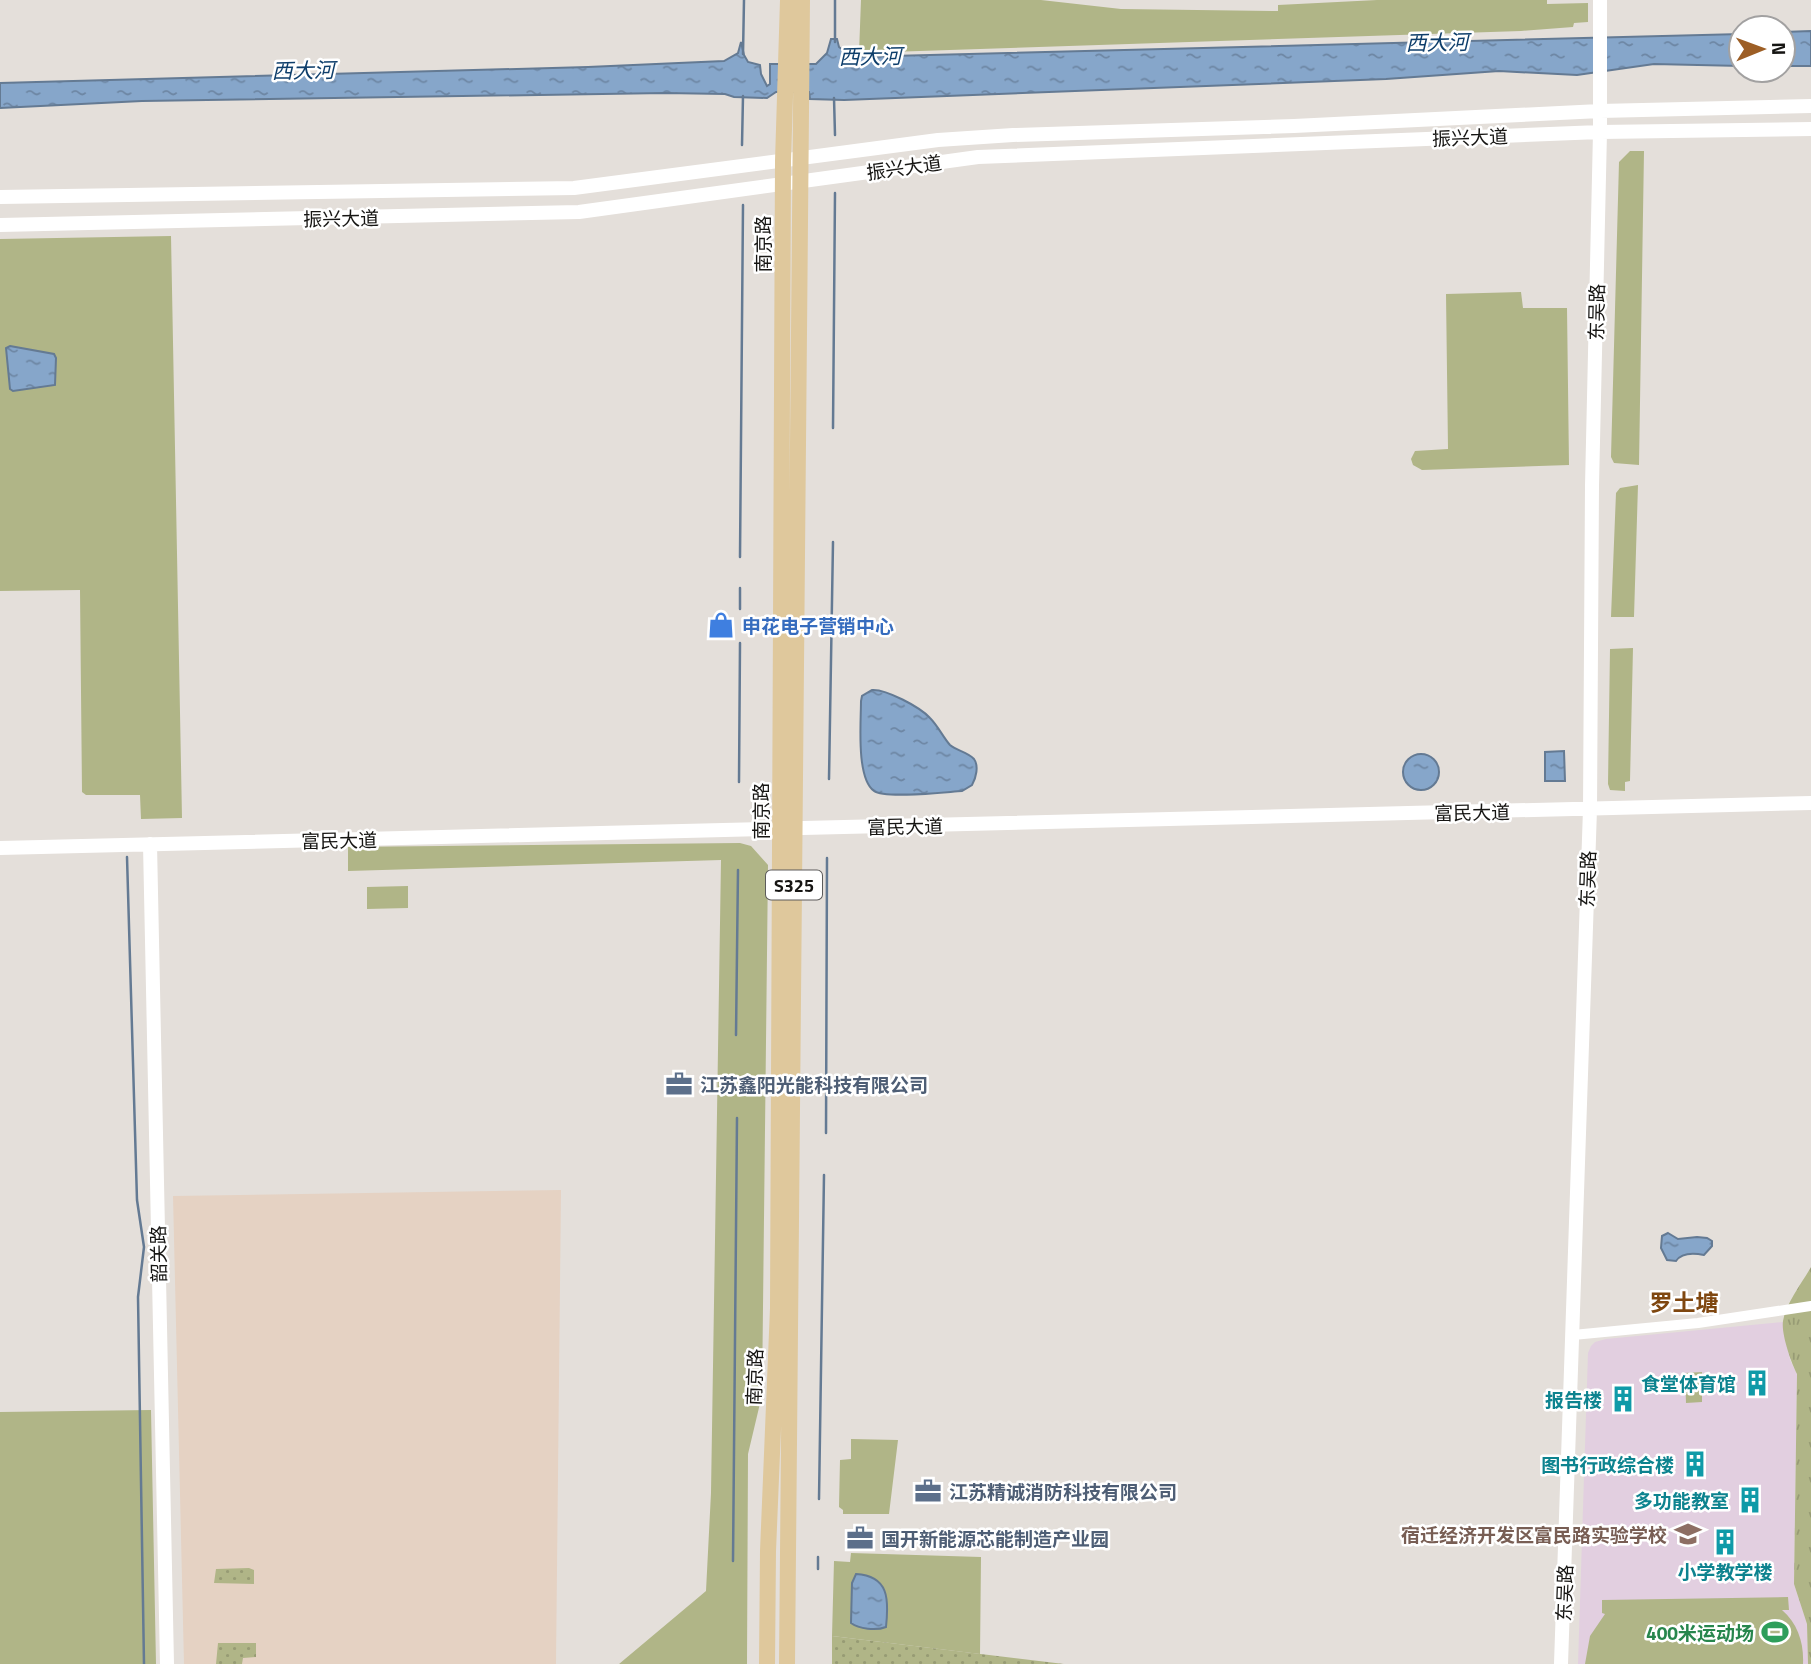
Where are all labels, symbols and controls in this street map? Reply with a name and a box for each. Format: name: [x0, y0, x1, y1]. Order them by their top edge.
north arrow: [1727, 14, 1797, 84]
water label: 西大河: [1405, 25, 1473, 59]
water label: 西大河: [838, 39, 906, 73]
text: N: [1765, 42, 1794, 56]
water label: 西大河: [271, 53, 339, 87]
street label: 振兴大道: [1432, 121, 1508, 153]
street label: 振兴大道: [864, 147, 944, 187]
street label: 振兴大道: [303, 203, 379, 233]
street label: 南京路: [748, 215, 777, 273]
street label: 东吴路: [1581, 283, 1611, 341]
shop icon: 申花电子营销中心: [706, 610, 736, 640]
place label: 申花电子营销中心: [742, 611, 894, 640]
street label: 南京路: [746, 782, 775, 840]
street label: 富民大道: [1434, 797, 1510, 827]
street label: 富民大道: [867, 811, 943, 841]
street label: 富民大道: [301, 825, 377, 855]
street label: 东吴路: [1572, 850, 1602, 908]
road number: S325: [766, 870, 822, 900]
office icon: 江苏鑫阳光能科技有限公司: [664, 1069, 694, 1099]
place label: 江苏鑫阳光能科技有限公司: [700, 1070, 928, 1099]
street label: 韶关路: [143, 1225, 173, 1283]
district label: 罗土塘: [1650, 1285, 1719, 1320]
street label: 南京路: [739, 1348, 769, 1406]
building icon: 食堂体育馆: [1742, 1368, 1772, 1398]
place label: 食堂体育馆: [1641, 1369, 1736, 1398]
building icon: 报告楼: [1608, 1384, 1638, 1414]
place label: 报告楼: [1545, 1385, 1602, 1414]
building icon: 图书行政综合楼: [1680, 1449, 1710, 1479]
place label: 图书行政综合楼: [1541, 1450, 1674, 1479]
office icon: 江苏精诚消防科技有限公司: [913, 1476, 943, 1506]
place label: 江苏精诚消防科技有限公司: [949, 1477, 1177, 1506]
building icon: 多功能教室: [1735, 1485, 1765, 1515]
place label: 多功能教室: [1634, 1486, 1729, 1515]
school or university icon: 宿迁经济开发区富民路实验学校: [1673, 1519, 1703, 1549]
place label: 宿迁经济开发区富民路实验学校: [1401, 1520, 1667, 1549]
office icon: 国开新能源芯能制造产业园: [845, 1523, 875, 1553]
place label: 国开新能源芯能制造产业园: [881, 1524, 1109, 1553]
building icon: 小学教学楼: [1710, 1527, 1740, 1557]
place label: 小学教学楼: [1677, 1557, 1773, 1586]
street label: 东吴路: [1549, 1564, 1579, 1622]
sports icon: 400米运动场: [1760, 1617, 1790, 1647]
place label: 400米运动场: [1646, 1618, 1754, 1647]

